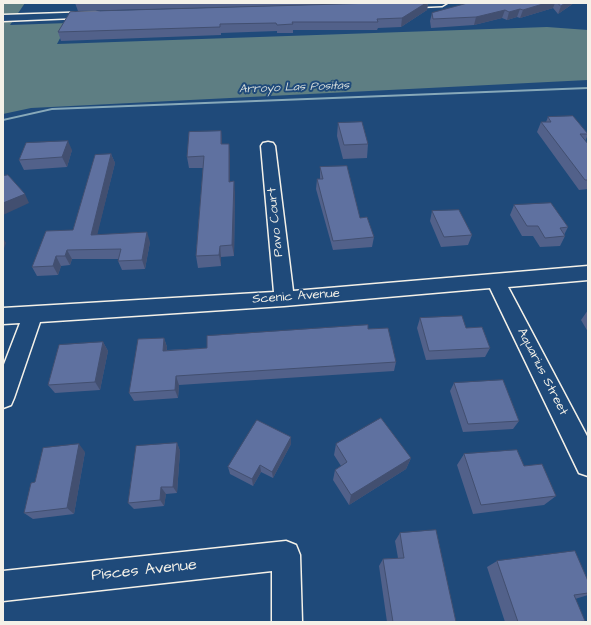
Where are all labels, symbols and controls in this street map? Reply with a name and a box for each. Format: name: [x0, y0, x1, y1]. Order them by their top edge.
water label: Arroyo Las Positas: [239, 79, 349, 97]
street label: Pavo Court: [265, 187, 287, 257]
street label: Scenic Avenue: [252, 286, 340, 308]
street label: Aquarius Street: [513, 326, 571, 418]
street label: Pisces Avenue: [90, 556, 198, 586]

